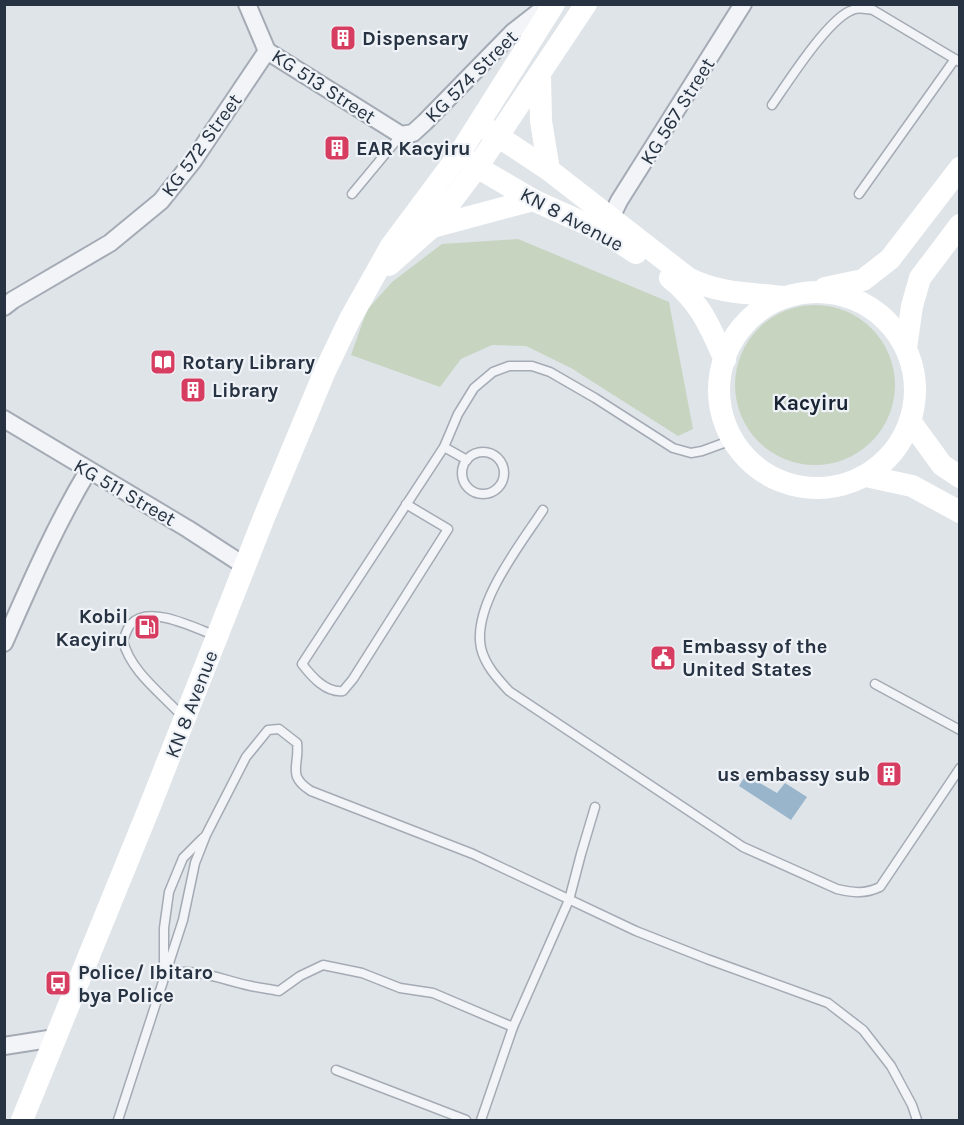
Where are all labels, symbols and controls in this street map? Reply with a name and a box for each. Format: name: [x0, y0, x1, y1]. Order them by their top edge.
building icon: Dispensary: [328, 23, 358, 53]
street label: KG 574 Street: [420, 25, 523, 127]
place label: Dispensary: [362, 27, 468, 50]
street label: KG 513 Street: [268, 44, 380, 129]
street label: KG 567 Street: [635, 53, 720, 169]
street label: KG 572 Street: [156, 89, 247, 201]
building icon: EAR Kacyiru: [322, 133, 352, 163]
place label: EAR Kacyiru: [356, 137, 471, 160]
street label: KN 8 Avenue: [516, 183, 627, 256]
library icon: Rotary Library: [148, 347, 178, 377]
place label: Rotary Library: [182, 351, 315, 374]
building icon: Library: [178, 375, 208, 405]
place label: Library: [212, 379, 278, 402]
district label: Kacyiru: [773, 391, 849, 415]
street label: KG 511 Street: [70, 454, 180, 531]
place label: Kobil Kacyiru: [56, 605, 128, 651]
fuel station icon: Kobil Kacyiru: [132, 612, 162, 642]
place label: Embassy of the United States: [682, 635, 827, 681]
public building icon: Embassy of the United States: [648, 643, 678, 673]
street label: KN 8 Avenue: [160, 647, 223, 761]
building icon: us embassy sub: [874, 759, 904, 789]
place label: us embassy sub: [717, 763, 870, 786]
place label: Police/ Ibitaro bya Police: [78, 961, 213, 1007]
bus stop icon: Police/ Ibitaro bya Police: [43, 968, 73, 998]

